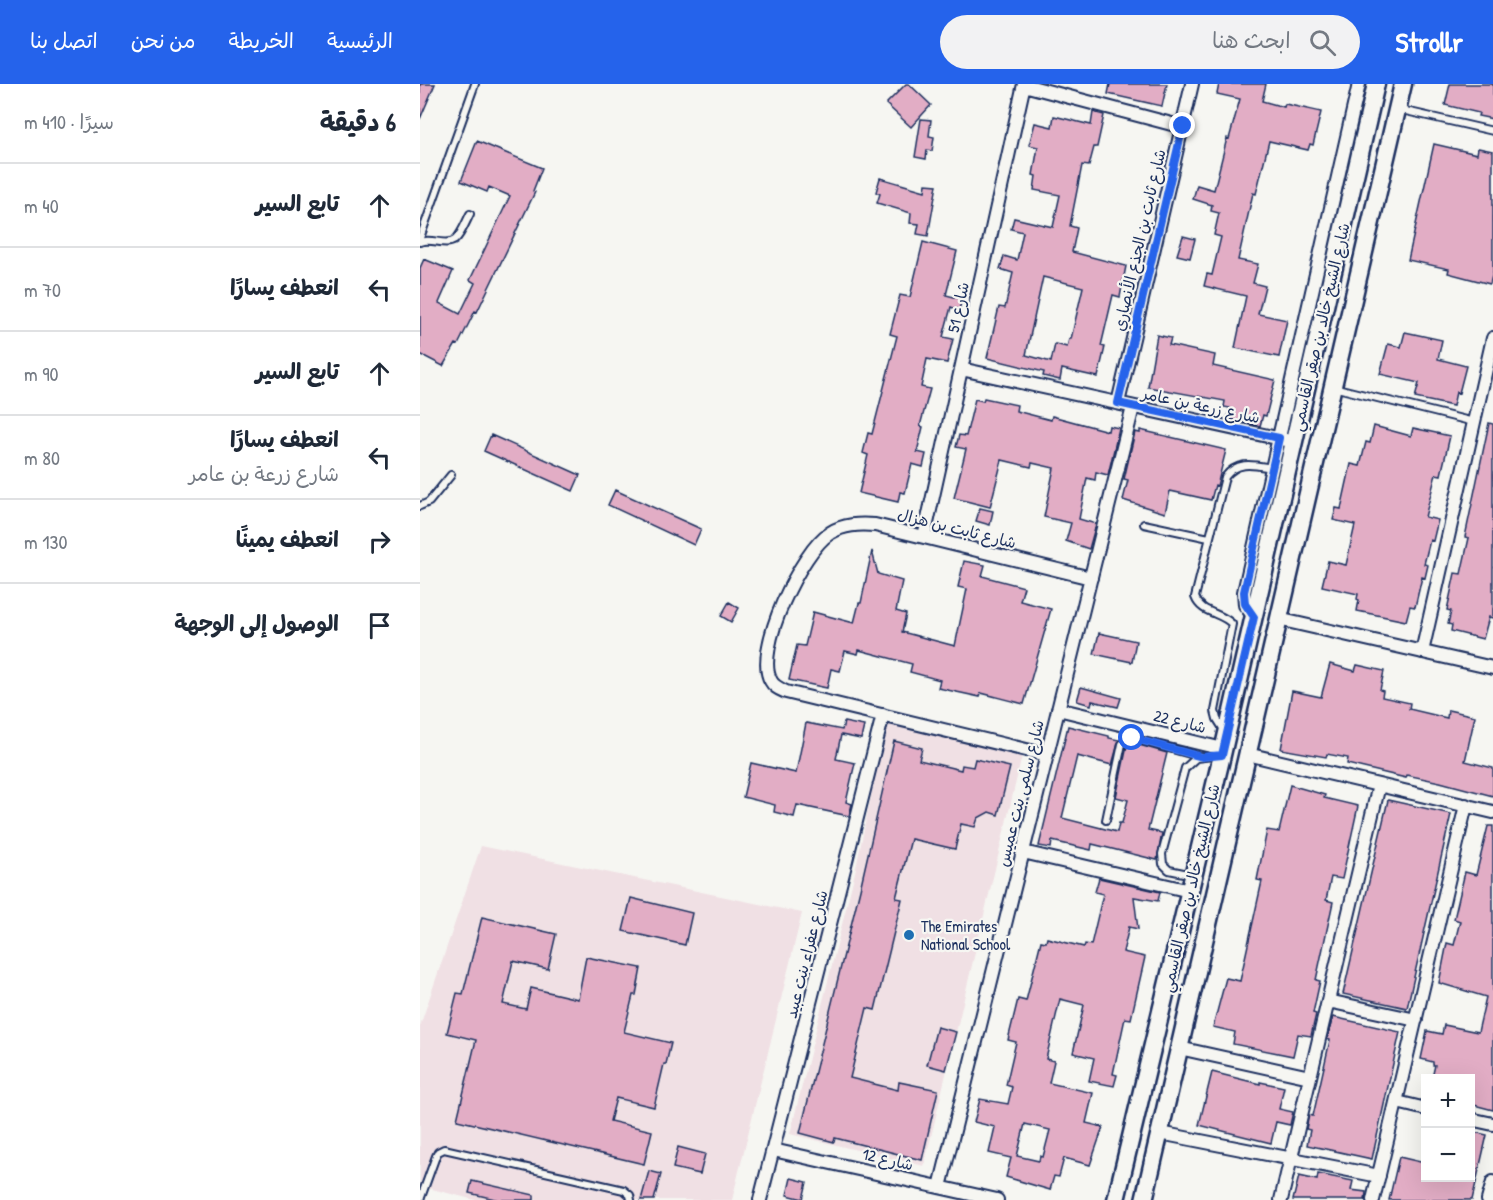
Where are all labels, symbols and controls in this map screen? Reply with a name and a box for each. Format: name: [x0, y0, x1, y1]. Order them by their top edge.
search box: [940, 15, 1360, 69]
text: Strollr: [1396, 23, 1463, 61]
text: ابحث هنا: [1212, 25, 1291, 55]
text: اتصل بنا: [30, 26, 98, 55]
text: من نحن: [131, 26, 195, 55]
text: الخريطة: [228, 26, 294, 55]
text: الرئيسية: [327, 26, 393, 55]
icon: search: [1306, 26, 1339, 59]
text: 6 دقيقة: [320, 104, 396, 139]
text: سيرًا · 410 m: [24, 108, 114, 135]
route end: [1169, 112, 1195, 138]
street label: شارع ثابت بن الجذع الأنصاري: [1107, 147, 1172, 333]
text: تابع السير: [256, 188, 339, 218]
icon: ahead: [363, 189, 396, 222]
text: 40 m: [24, 192, 59, 219]
street label: شارع الشيخ خالد بن صقر القاسمي: [1285, 221, 1359, 434]
text: انعطف يسارًا: [230, 272, 339, 302]
icon: left: [363, 273, 396, 306]
text: 70 m: [24, 276, 61, 303]
street label: شارع 51: [942, 280, 975, 334]
text: تابع السير: [256, 356, 339, 386]
icon: ahead: [363, 357, 396, 390]
text: 90 m: [24, 360, 59, 387]
street label: شارع زرعة بن عامر: [1138, 381, 1262, 429]
text: انعطف يسارًا: [230, 424, 339, 454]
icon: left: [363, 441, 396, 474]
text: 80 m: [24, 444, 60, 471]
text: شارع زرعة بن عامر: [189, 460, 339, 487]
street label: شارع ثابت بن هزال: [895, 503, 1019, 554]
text: انعطف يمينًا: [236, 524, 339, 554]
icon: right: [363, 525, 396, 558]
text: 130 m: [24, 528, 67, 555]
text: الوصول إلى الوجهة: [174, 608, 339, 638]
icon: arrive: [363, 609, 396, 642]
street label: شارع 22: [1151, 704, 1209, 739]
street label: شارع سلمى بنت عميس: [991, 717, 1050, 869]
route start: [1118, 724, 1144, 750]
street label: شارع الشيخ خالد بن صقر القاسمي: [1155, 782, 1229, 995]
street label: شارع عفراء بنت عبيد: [779, 888, 834, 1021]
place label: The Emirates National School: [921, 915, 1011, 955]
marker: The Emirates National School: [902, 928, 916, 942]
map controls: [1421, 1074, 1475, 1182]
button: +: [1421, 1074, 1475, 1128]
button: −: [1421, 1128, 1475, 1182]
street label: شارع 12: [860, 1142, 916, 1176]

